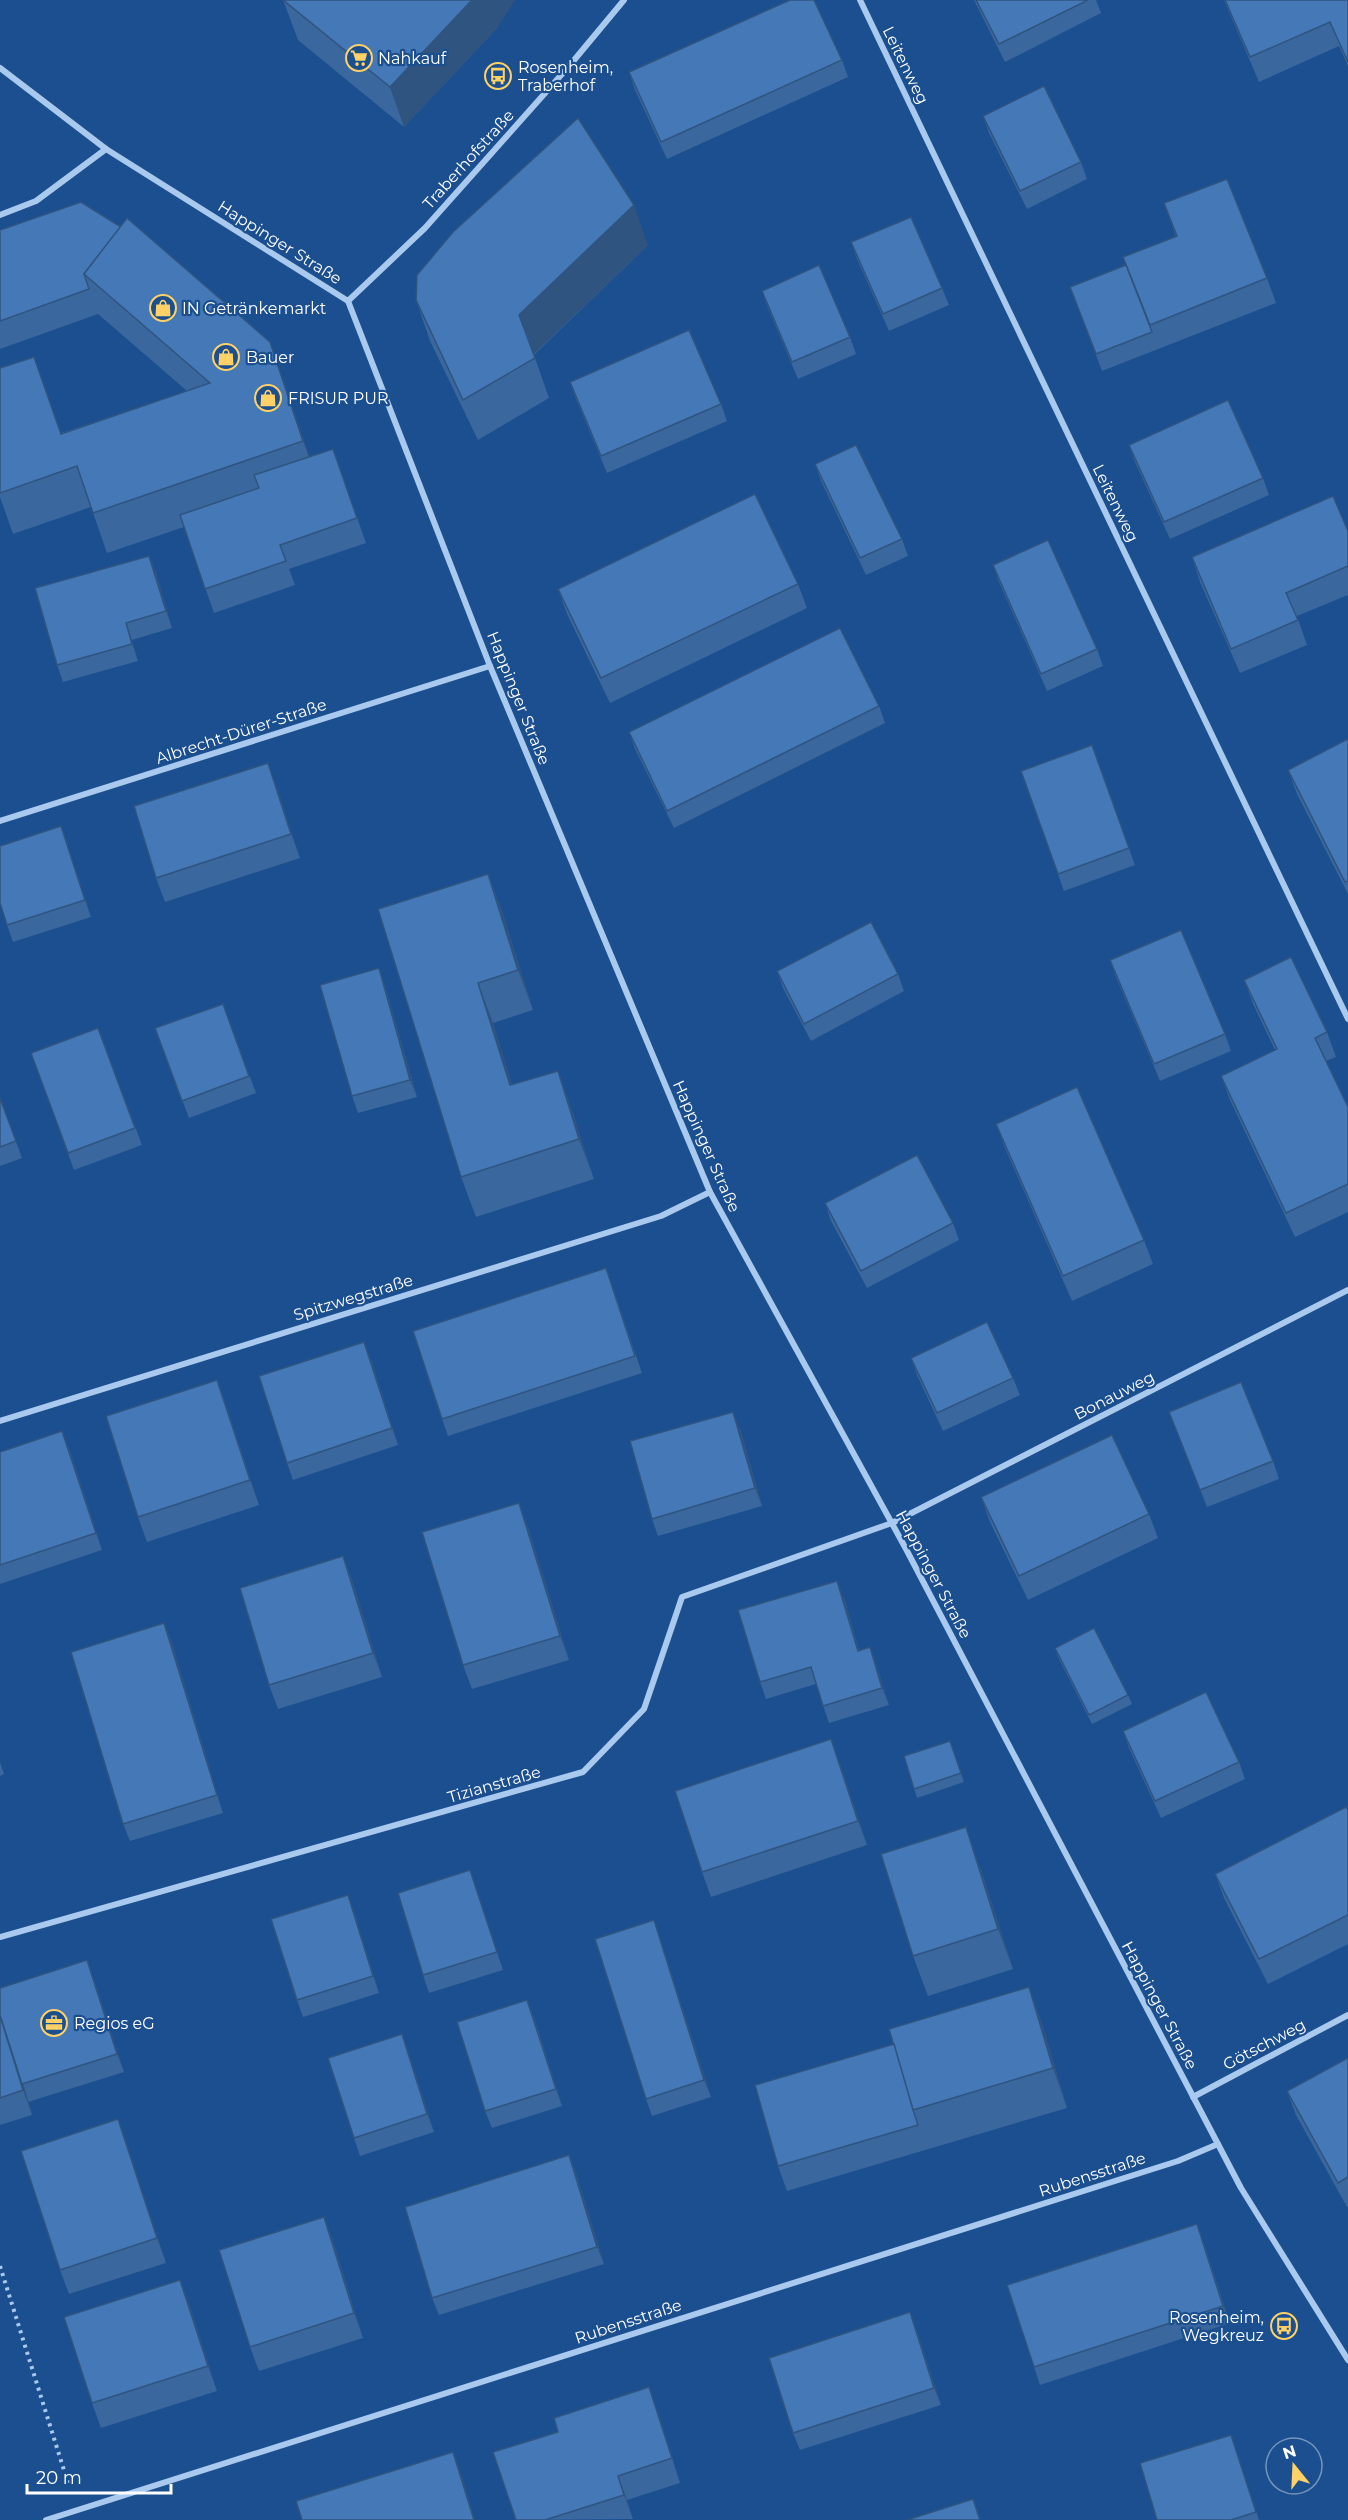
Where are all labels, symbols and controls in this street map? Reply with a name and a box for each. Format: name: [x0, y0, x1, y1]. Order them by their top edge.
street label: Leitenweg: [879, 23, 933, 107]
supermarket icon: Nahkauf: [344, 43, 374, 73]
place label: Nahkauf: [378, 49, 447, 68]
place label: Rosenheim, Traberhof: [518, 58, 613, 95]
bus stop icon: Rosenheim, Traberhof: [483, 61, 513, 91]
street label: Traberhofstraße: [419, 106, 518, 213]
street label: Happinger Straße: [214, 197, 345, 288]
shop icon: IN Getränkemarkt: [148, 293, 178, 323]
place label: IN Getränkemarkt: [182, 299, 327, 318]
shop icon: Bauer: [211, 342, 241, 372]
place label: Bauer: [246, 348, 294, 367]
shop icon: FRISUR PUR: [253, 383, 283, 413]
place label: FRISUR PUR: [288, 389, 388, 408]
street label: Leitenweg: [1089, 461, 1143, 545]
street label: Happinger Straße: [483, 629, 554, 768]
street label: Albrecht-Dürer-Straße: [153, 695, 329, 768]
street label: Happinger Straße: [669, 1077, 744, 1215]
street label: Spitzwegstraße: [291, 1270, 415, 1325]
street label: Bonauweg: [1071, 1367, 1158, 1424]
street label: Happinger Straße: [892, 1507, 975, 1642]
street label: Tizianstraße: [445, 1762, 543, 1807]
street label: Happinger Straße: [1118, 1938, 1201, 2073]
office icon: Regios eG: [39, 2008, 69, 2038]
place label: Regios eG: [74, 2014, 155, 2033]
street label: Götschweg: [1220, 2015, 1309, 2074]
street label: Rubensstraße: [1036, 2148, 1148, 2201]
street label: Rubensstraße: [572, 2295, 684, 2348]
place label: Rosenheim, Wegkreuz: [1169, 2308, 1264, 2345]
bus stop icon: Rosenheim, Wegkreuz: [1269, 2311, 1299, 2341]
north arrow: [1264, 2436, 1324, 2496]
text: N: [1280, 2441, 1299, 2463]
scale bar: [27, 2457, 171, 2495]
text: 20 m: [36, 2467, 82, 2489]

